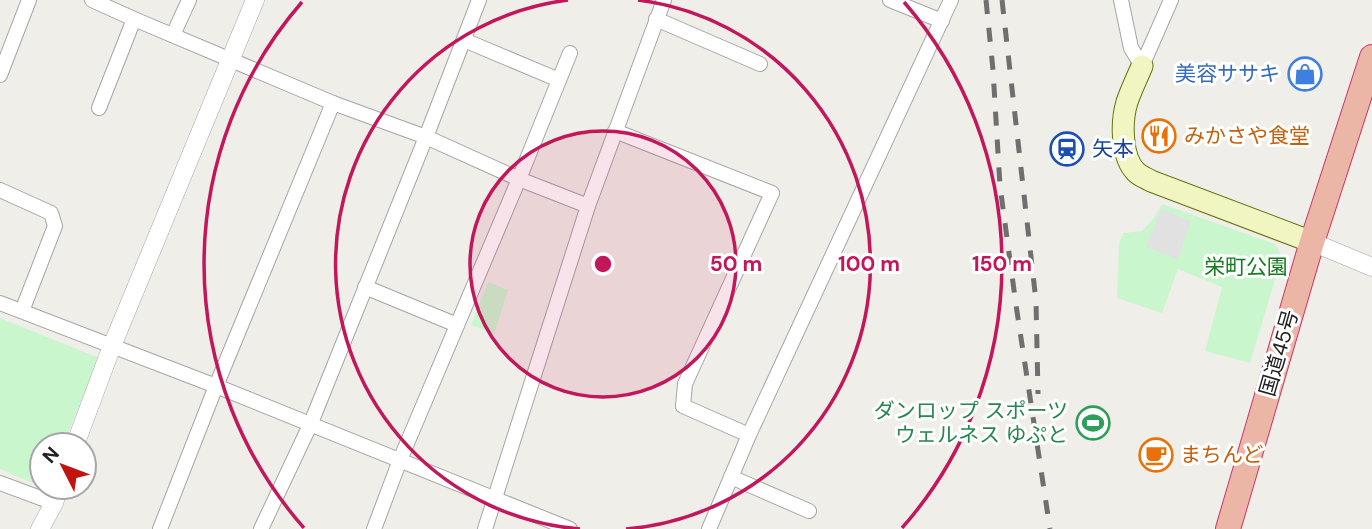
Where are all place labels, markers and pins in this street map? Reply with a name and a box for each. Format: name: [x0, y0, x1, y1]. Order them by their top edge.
shop icon: 美容ササキ: [1286, 55, 1324, 93]
place label: 美容ササキ: [1175, 60, 1280, 88]
restaurant icon: みかさや食堂: [1140, 117, 1178, 155]
place label: みかさや食堂: [1184, 122, 1310, 150]
station icon: 矢本: [1048, 130, 1086, 168]
place label: 矢本: [1092, 135, 1134, 163]
centre of rings: [591, 252, 615, 276]
place label: ダンロップ スポーツ ウェルネス ゆぷと: [874, 397, 1068, 449]
sports icon: ダンロップ スポーツ ウェルネス ゆぷと: [1074, 404, 1112, 442]
cafe icon: まちんど: [1137, 436, 1175, 474]
place label: まちんど: [1180, 441, 1263, 469]

